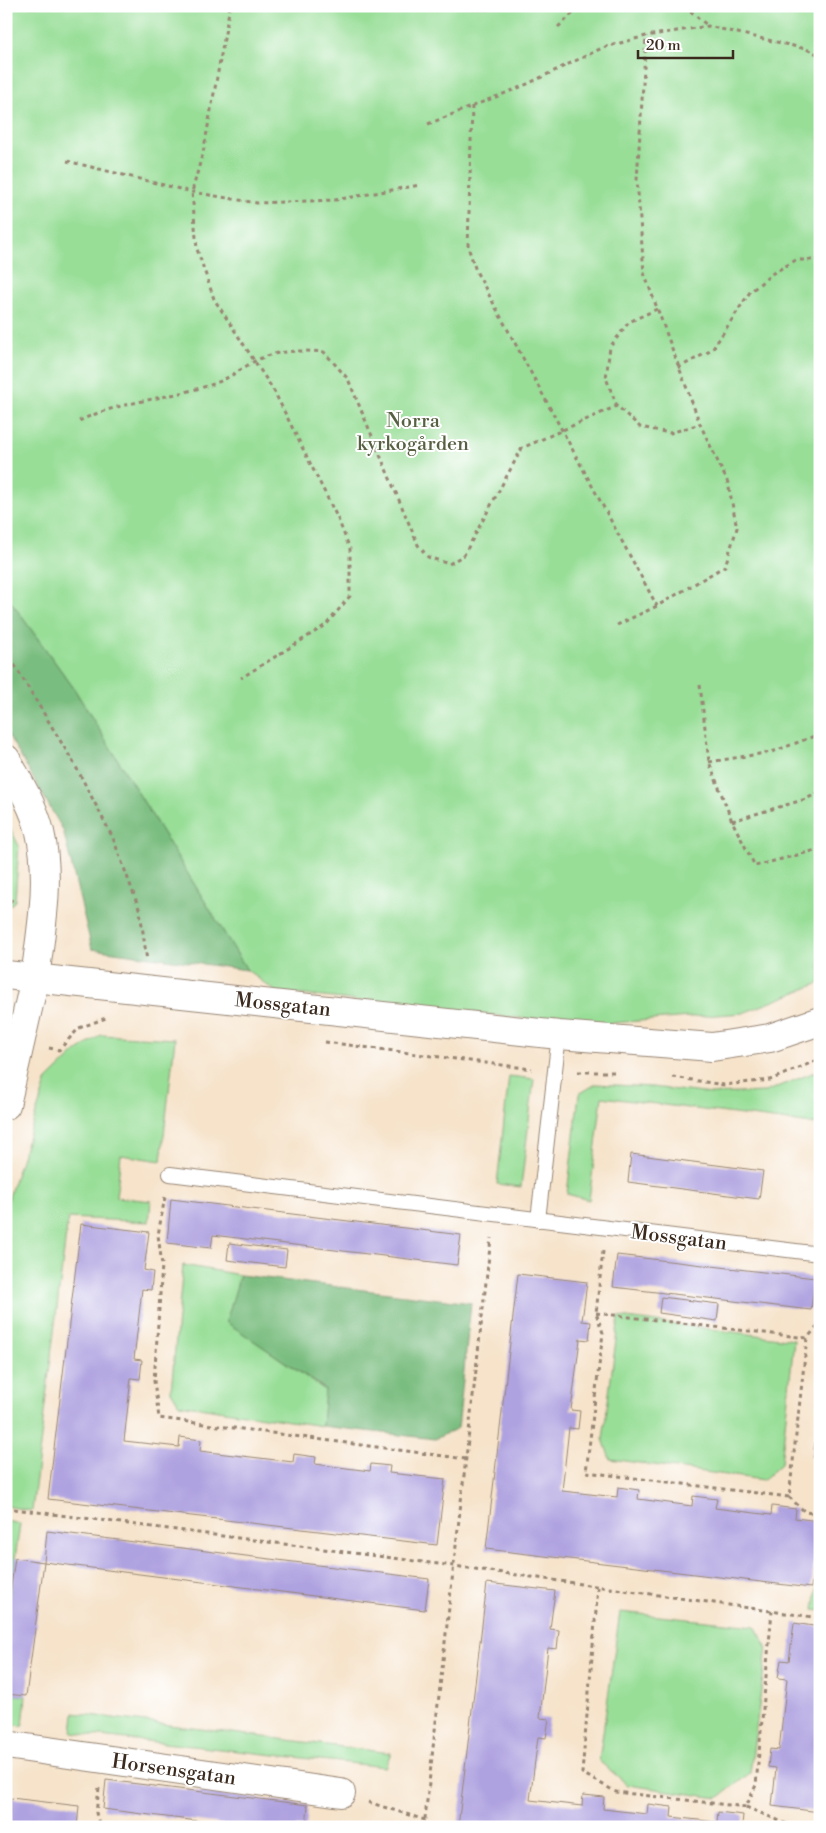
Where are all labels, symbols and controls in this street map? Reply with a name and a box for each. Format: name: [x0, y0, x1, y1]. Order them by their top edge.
scale bar: [638, 28, 734, 60]
text: 20 m: [646, 36, 681, 55]
park label: Norra kyrkogården: [357, 409, 469, 457]
street label: Mossgatan: [234, 988, 332, 1023]
street label: Mossgatan: [629, 1220, 728, 1257]
street label: Horsensgatan: [110, 1749, 238, 1792]

